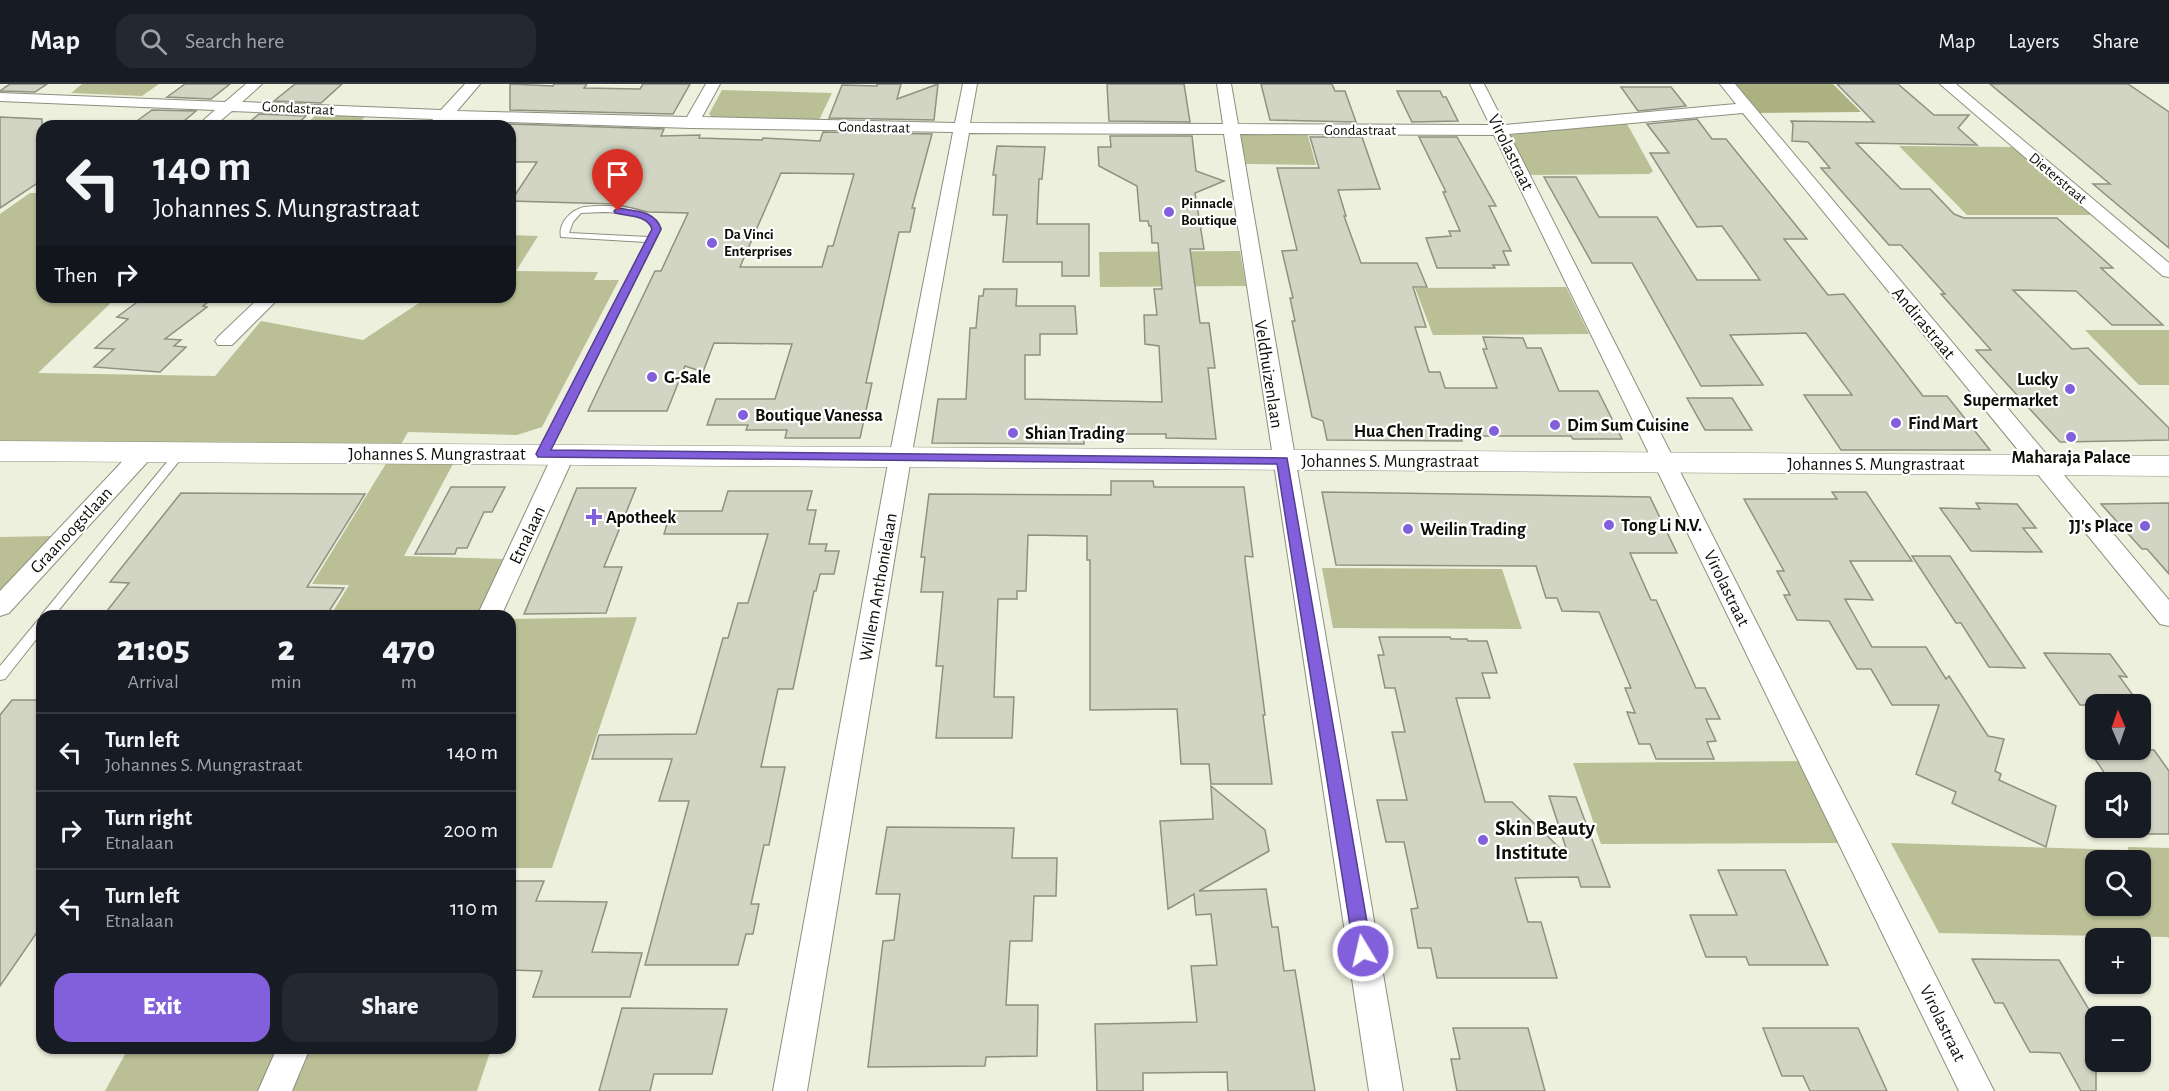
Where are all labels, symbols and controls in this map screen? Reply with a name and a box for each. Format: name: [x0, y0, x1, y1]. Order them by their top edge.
search box: [116, 14, 536, 68]
icon: search: [137, 25, 170, 58]
text: Map: [30, 27, 80, 55]
text: Search here: [185, 30, 284, 52]
text: Map: [1939, 31, 1975, 52]
text: Layers: [2008, 31, 2059, 52]
text: Share: [2092, 31, 2139, 52]
street label: Gondastraat: [262, 99, 335, 118]
street label: Virolastraat: [1484, 111, 1536, 194]
street label: Gondastraat: [838, 119, 910, 136]
street label: Gondastraat: [1324, 123, 1396, 138]
icon: left: [54, 144, 132, 222]
text: 140 m: [153, 146, 251, 188]
pin: [592, 149, 643, 211]
street label: Dieterstraat: [2026, 150, 2090, 207]
icon: arrive: [601, 158, 634, 191]
text: Johannes S. Mungrastraat: [153, 195, 419, 222]
place label: Pinnacle Boutique: [1181, 196, 1237, 228]
marker: Pinnacle Boutique: [1162, 205, 1176, 219]
place label: Da Vinci Enterprises: [724, 227, 792, 259]
marker: Da Vinci Enterprises: [705, 236, 719, 250]
icon: right: [110, 258, 143, 291]
text: Then: [54, 264, 98, 286]
street label: Andirastraat: [1888, 284, 1958, 363]
street label: Veldhuizenlaan: [1251, 319, 1285, 430]
place label: G-Sale: [664, 369, 711, 387]
marker: G-Sale: [645, 370, 659, 384]
place label: Lucky Supermarket: [1963, 371, 2059, 410]
marker: Lucky Supermarket: [2063, 382, 2077, 396]
place label: Boutique Vanessa: [755, 407, 883, 425]
marker: Boutique Vanessa: [736, 408, 750, 422]
place label: Find Mart: [1908, 415, 1978, 433]
marker: Find Mart: [1889, 416, 1903, 430]
place label: Dim Sum Cuisine: [1567, 417, 1689, 435]
marker: Dim Sum Cuisine: [1548, 418, 1562, 432]
place label: Hua Chen Trading: [1354, 423, 1483, 441]
marker: Hua Chen Trading: [1487, 424, 1501, 438]
place label: Shian Trading: [1025, 425, 1125, 443]
marker: Shian Trading: [1006, 426, 1020, 440]
marker: Maharaja Palace: [2064, 430, 2078, 444]
street label: Johannes S. Mungrastraat: [348, 446, 526, 464]
place label: Maharaja Palace: [2011, 449, 2131, 467]
street label: Johannes S. Mungrastraat: [1301, 453, 1479, 471]
street label: Johannes S. Mungrastraat: [1787, 456, 1965, 474]
street label: Graanoogstlaan: [27, 484, 116, 577]
street label: Etnalaan: [507, 504, 549, 567]
place label: Apotheek: [606, 509, 676, 527]
marker: Apotheek: [587, 510, 601, 524]
street label: Willem Anthonielaan: [857, 512, 901, 663]
place label: Tong Li N.V.: [1621, 517, 1702, 535]
marker: Tong Li N.V.: [1602, 518, 1616, 532]
place label: JJ's Place: [2069, 518, 2133, 536]
marker: JJ's Place: [2138, 519, 2152, 533]
place label: Weilin Trading: [1420, 521, 1527, 539]
marker: Weilin Trading: [1401, 522, 1415, 536]
street label: Virolastraat: [1700, 547, 1752, 630]
text: 21:05: [117, 631, 190, 667]
text: 2: [277, 631, 295, 667]
text: 470: [382, 631, 435, 667]
text: Arrival: [128, 672, 179, 692]
text: min: [270, 672, 302, 692]
text: m: [401, 672, 417, 692]
north arrow: [2085, 694, 2151, 760]
map controls: [2085, 694, 2151, 1072]
text: Turn left: [105, 729, 179, 751]
icon: left: [54, 736, 87, 769]
text: 140 m: [447, 741, 498, 763]
text: Johannes S. Mungrastraat: [105, 755, 302, 775]
button: sound: [2085, 772, 2151, 838]
text: Turn right: [105, 807, 192, 829]
icon: right: [54, 814, 87, 847]
place label: Skin Beauty Institute: [1495, 818, 1596, 863]
text: 200 m: [444, 819, 498, 841]
text: Etnalaan: [105, 833, 174, 853]
marker: Skin Beauty Institute: [1476, 833, 1490, 847]
button: search: [2085, 850, 2151, 916]
text: Turn left: [105, 885, 179, 907]
icon: left: [54, 892, 87, 925]
text: 110 m: [450, 897, 498, 919]
text: Etnalaan: [105, 911, 174, 931]
position arrow: [1331, 919, 1395, 983]
button: +: [2085, 928, 2151, 994]
button: Exit: [54, 973, 270, 1042]
button: Share: [282, 973, 498, 1042]
street label: Virolastraat: [1916, 982, 1968, 1065]
button: −: [2085, 1006, 2151, 1072]

